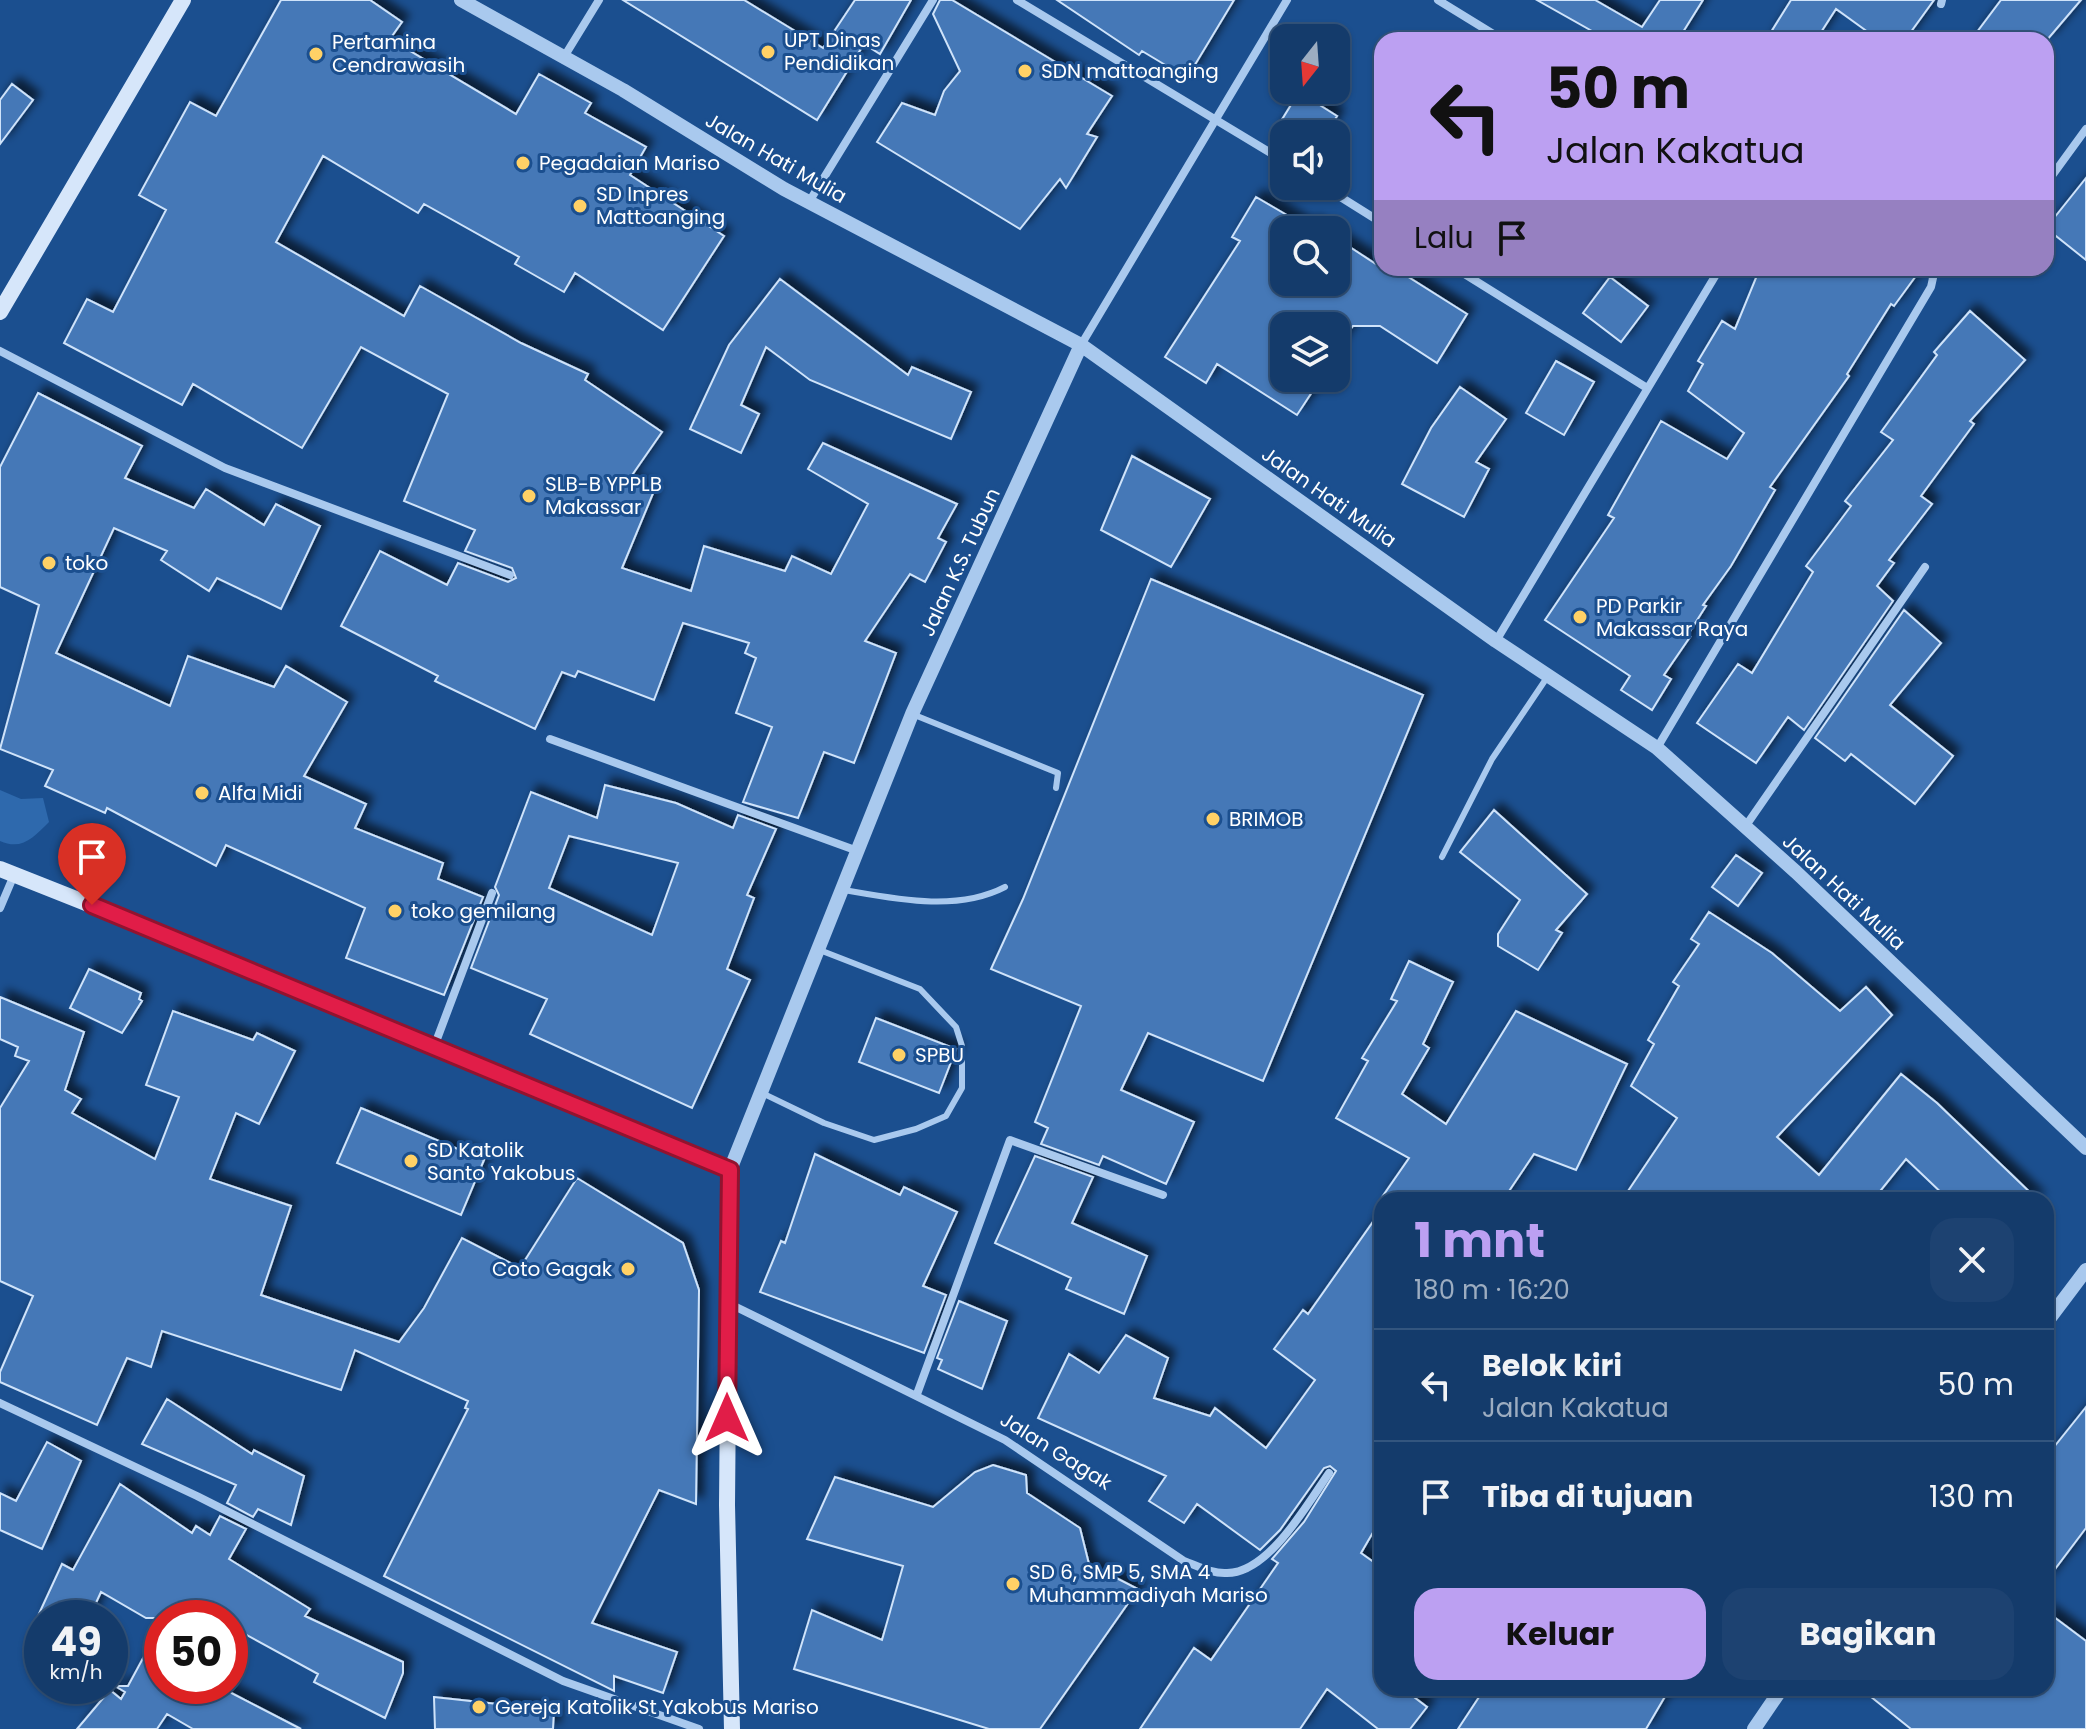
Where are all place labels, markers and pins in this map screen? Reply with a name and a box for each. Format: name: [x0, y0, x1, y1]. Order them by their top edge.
place label: UPT Dinas Pendidikan: [784, 26, 894, 77]
place label: Pertamina Cendrawasih: [332, 28, 465, 79]
marker: UPT Dinas Pendidikan: [759, 43, 777, 61]
marker: Pertamina Cendrawasih: [307, 45, 325, 63]
place label: SDN mattoanging: [1041, 57, 1219, 85]
marker: SDN mattoanging: [1016, 62, 1034, 80]
place label: Pegadaian Mariso: [539, 149, 720, 177]
marker: Pegadaian Mariso: [514, 154, 532, 172]
place label: SD Inpres Mattoanging: [596, 180, 725, 231]
marker: SD Inpres Mattoanging: [571, 197, 589, 215]
place label: SLB-B YPPLB Makassar: [545, 470, 662, 521]
marker: SLB-B YPPLB Makassar: [520, 487, 538, 505]
place label: toko: [65, 549, 108, 577]
marker: toko: [40, 554, 58, 572]
place label: PD Parkir Makassar Raya: [1596, 592, 1748, 643]
marker: PD Parkir Makassar Raya: [1571, 608, 1589, 626]
place label: Alfa Midi: [218, 779, 302, 807]
marker: Alfa Midi: [193, 784, 211, 802]
place label: BRIMOB: [1229, 805, 1304, 833]
marker: BRIMOB: [1204, 810, 1222, 828]
pin: [58, 823, 126, 905]
place label: toko gemilang: [411, 897, 556, 925]
marker: toko gemilang: [386, 902, 404, 920]
place label: SPBU: [915, 1041, 964, 1069]
marker: SPBU: [890, 1046, 908, 1064]
place label: SD Katolik Santo Yakobus: [427, 1136, 576, 1187]
marker: SD Katolik Santo Yakobus: [402, 1152, 420, 1170]
place label: Coto Gagak: [492, 1255, 613, 1283]
marker: Coto Gagak: [619, 1260, 637, 1278]
place label: SD 6, SMP 5, SMA 4 Muhammadiyah Mariso: [1029, 1558, 1268, 1609]
marker: SD 6, SMP 5, SMA 4 Muhammadiyah Mariso: [1004, 1575, 1022, 1593]
place label: Gereja Katolik St Yakobus Mariso: [495, 1693, 819, 1721]
marker: Gereja Katolik St Yakobus Mariso: [470, 1698, 488, 1716]

